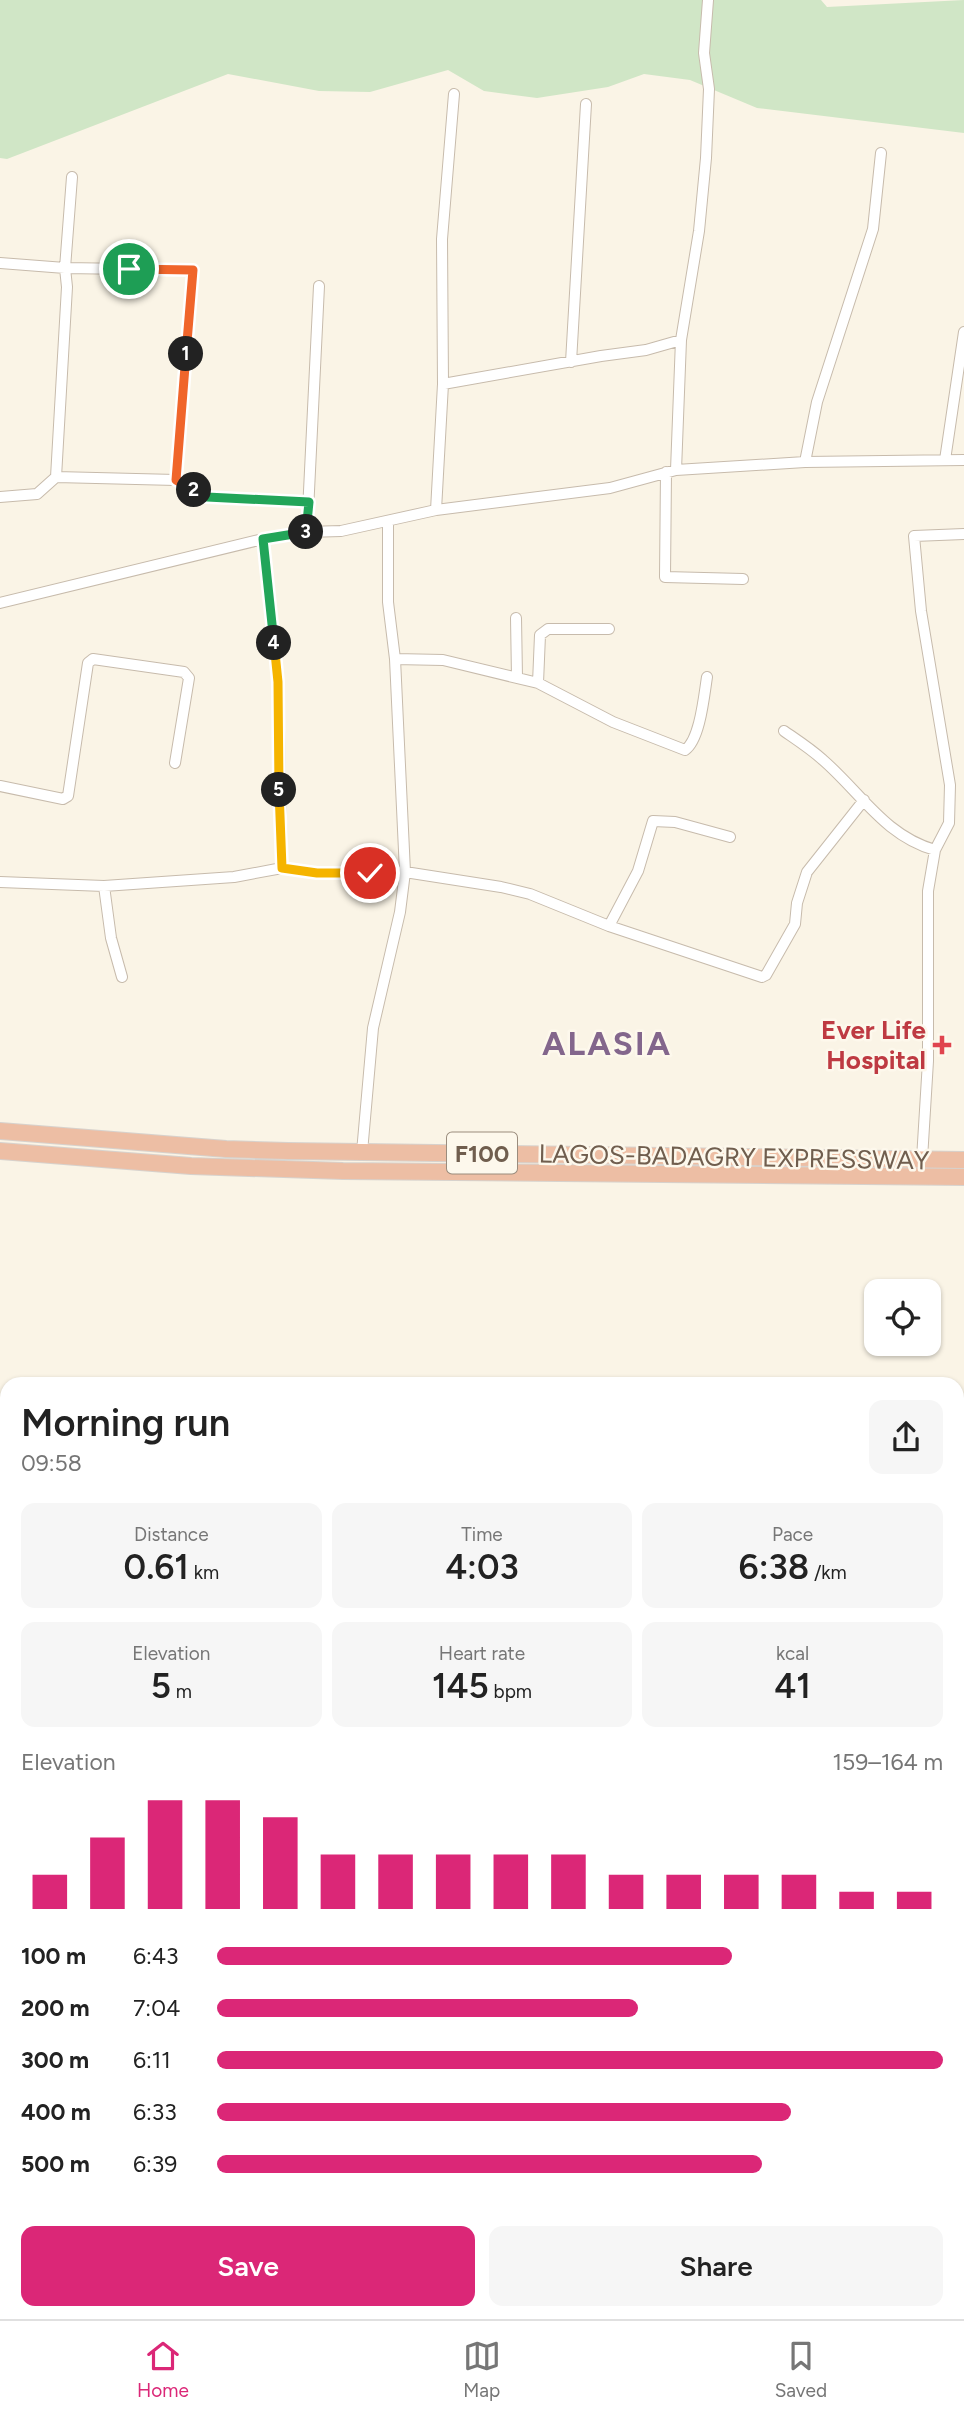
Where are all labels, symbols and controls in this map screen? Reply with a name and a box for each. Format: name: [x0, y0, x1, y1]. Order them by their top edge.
pin: [99, 239, 159, 299]
icon: arrive: [110, 250, 148, 288]
pin: 1: [168, 336, 204, 372]
text: 1: [181, 342, 190, 365]
pin: 2: [176, 472, 212, 508]
text: 2: [188, 478, 199, 501]
pin: 3: [288, 514, 324, 550]
text: 3: [300, 520, 311, 543]
pin: 4: [256, 626, 292, 660]
text: 4: [267, 631, 280, 654]
pin: 5: [262, 772, 296, 808]
text: 5: [273, 778, 284, 801]
pin: [340, 843, 400, 903]
icon: check: [351, 854, 389, 892]
place label: Ever Life Hospital: [821, 1014, 926, 1076]
district label: ALASIA: [542, 1024, 672, 1063]
marker: Ever Life Hospital: [932, 1035, 952, 1055]
road number: F100: [447, 1133, 517, 1174]
street label: LAGOS-BADAGRY EXPRESSWAY: [538, 1138, 930, 1176]
map controls: [864, 1279, 941, 1356]
button: locate: [864, 1279, 941, 1356]
text: Morning run: [21, 1400, 230, 1446]
button: share: [869, 1400, 943, 1474]
text: 09:58: [21, 1449, 82, 1477]
text: Distance: [134, 1523, 209, 1546]
text: Time: [461, 1523, 503, 1546]
text: Pace: [772, 1523, 813, 1546]
text: 0.61: [124, 1546, 189, 1588]
text: 4:03: [445, 1546, 519, 1588]
text: 6:38: [739, 1546, 809, 1588]
text: km: [189, 1561, 219, 1584]
text: /km: [809, 1561, 847, 1584]
text: Elevation: [132, 1642, 210, 1665]
text: Heart rate: [439, 1642, 525, 1665]
text: kcal: [776, 1642, 809, 1665]
text: 5: [151, 1665, 171, 1707]
text: 145: [432, 1665, 489, 1707]
text: 41: [774, 1665, 811, 1707]
text: m: [171, 1680, 192, 1703]
text: bpm: [489, 1680, 532, 1703]
text: Elevation: [21, 1748, 116, 1776]
text: 159–164 m: [833, 1748, 943, 1776]
text: 100 m: [21, 1942, 86, 1970]
text: 6:43: [133, 1942, 179, 1970]
text: 200 m: [21, 1994, 90, 2022]
text: 7:04: [133, 1994, 180, 2022]
text: 300 m: [21, 2046, 89, 2074]
text: 6:11: [133, 2046, 171, 2074]
text: 400 m: [21, 2098, 91, 2126]
text: 6:33: [133, 2098, 177, 2126]
text: 500 m: [21, 2150, 90, 2178]
text: 6:39: [133, 2150, 177, 2178]
button: Save: [21, 2226, 475, 2306]
button: Share: [489, 2226, 943, 2306]
tab: Home: [137, 2337, 189, 2402]
tab: Map: [463, 2337, 501, 2402]
tab: Saved: [775, 2337, 827, 2402]

